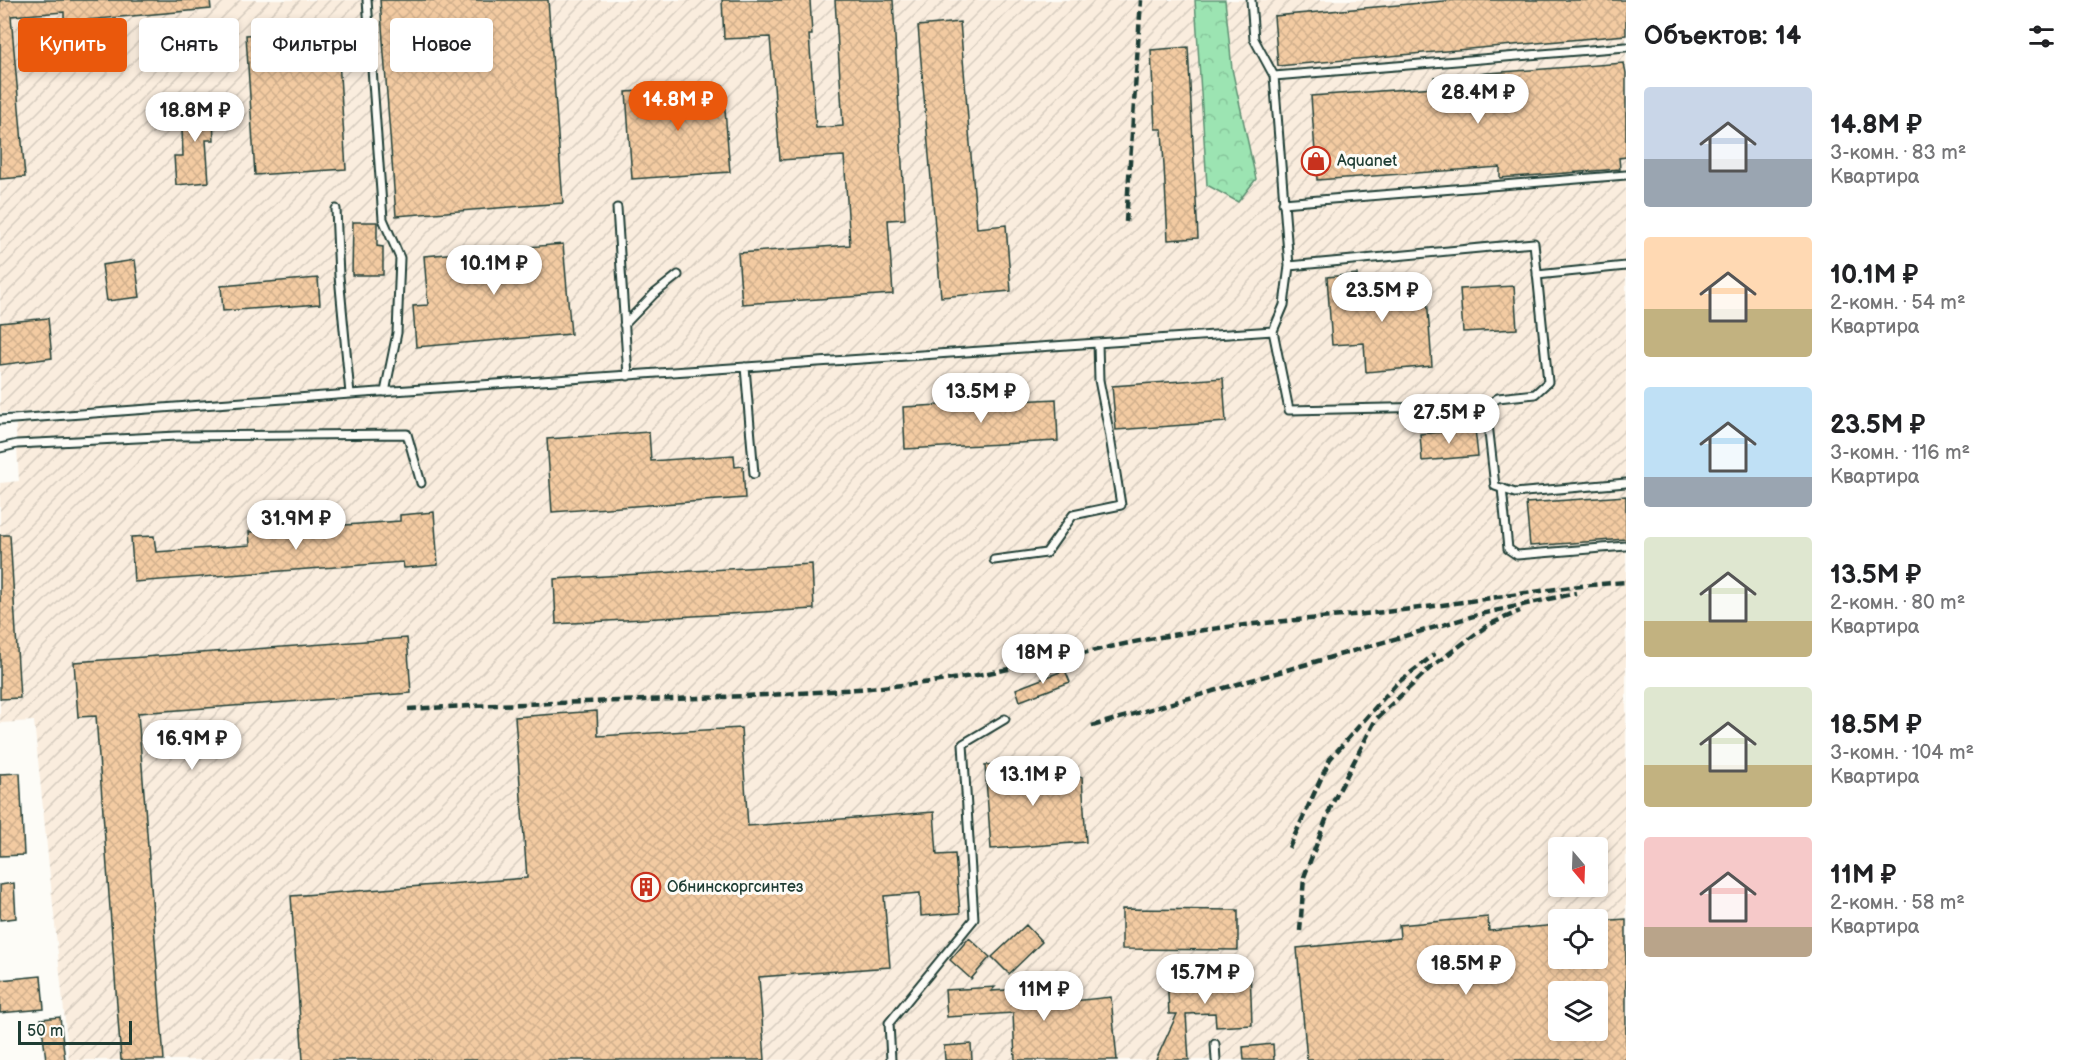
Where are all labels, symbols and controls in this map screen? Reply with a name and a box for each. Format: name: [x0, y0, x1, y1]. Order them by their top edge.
chip: Купить: [18, 18, 127, 72]
chip: Снять: [139, 18, 239, 72]
chip: Фильтры: [251, 18, 378, 72]
chip: Новое: [390, 18, 493, 72]
icon: filters: [2025, 20, 2058, 53]
text: Объектов: 14: [1644, 21, 1801, 52]
pin: 28.4M ₽: [1423, 74, 1533, 125]
pin: 14.8M ₽: [623, 81, 733, 132]
text: 28.4M ₽: [1441, 81, 1515, 105]
text: 14.8M ₽: [643, 88, 713, 112]
pin: 18.8M ₽: [140, 92, 250, 143]
text: 18.8M ₽: [159, 99, 231, 123]
text: 14.8M ₽: [1830, 110, 1922, 141]
icon: home: [1692, 111, 1764, 183]
text: 3-комн. · 83 m²: [1830, 141, 1966, 165]
shop icon: Aquanet: [1300, 145, 1332, 177]
place label: Aquanet: [1337, 152, 1397, 171]
text: Квартира: [1830, 165, 1920, 189]
pin: 10.1M ₽: [439, 245, 549, 296]
text: 10.1M ₽: [460, 252, 528, 276]
text: 10.1M ₽: [1830, 260, 1918, 291]
icon: home: [1692, 261, 1764, 333]
pin: 23.5M ₽: [1327, 272, 1437, 323]
text: 23.5M ₽: [1345, 279, 1419, 303]
text: 2-комн. · 54 m²: [1830, 291, 1966, 315]
text: Квартира: [1830, 315, 1920, 339]
pin: 13.5M ₽: [926, 373, 1036, 424]
text: 13.5M ₽: [946, 380, 1016, 404]
pin: 27.5M ₽: [1394, 394, 1504, 445]
text: 27.5M ₽: [1413, 401, 1485, 425]
text: 23.5M ₽: [1830, 410, 1925, 441]
icon: home: [1692, 411, 1764, 483]
text: 3-комн. · 116 m²: [1830, 441, 1970, 465]
text: Квартира: [1830, 465, 1920, 489]
pin: 31.9M ₽: [241, 500, 351, 551]
text: 31.9M ₽: [261, 507, 331, 531]
text: 13.5M ₽: [1830, 560, 1921, 591]
icon: home: [1692, 561, 1764, 633]
text: 2-комн. · 80 m²: [1830, 591, 1965, 615]
text: Квартира: [1830, 615, 1920, 639]
pin: 18M ₽: [1001, 634, 1085, 685]
text: 18M ₽: [1016, 641, 1070, 665]
text: 18.5M ₽: [1830, 710, 1922, 741]
icon: home: [1692, 711, 1764, 783]
pin: 16.9M ₽: [137, 720, 247, 771]
text: 16.9M ₽: [157, 727, 227, 751]
text: 3-комн. · 104 m²: [1830, 741, 1974, 765]
pin: 13.1M ₽: [978, 756, 1088, 807]
text: 13.1M ₽: [999, 763, 1067, 787]
text: Квартира: [1830, 765, 1920, 789]
north arrow: [1548, 837, 1608, 897]
map controls: [1548, 837, 1608, 1041]
text: 11M ₽: [1830, 860, 1896, 891]
icon: home: [1692, 861, 1764, 933]
building icon: Обнинскоргсинтез: [630, 871, 662, 903]
place label: Обнинскоргсинтез: [667, 878, 804, 897]
text: 2-комн. · 58 m²: [1830, 891, 1965, 915]
button: locate: [1548, 909, 1608, 969]
text: Квартира: [1830, 915, 1920, 939]
pin: 18.5M ₽: [1411, 945, 1521, 996]
text: 18.5M ₽: [1431, 952, 1501, 976]
pin: 15.7M ₽: [1150, 954, 1260, 1005]
text: 15.7M ₽: [1170, 961, 1240, 985]
pin: 11M ₽: [1002, 971, 1086, 1022]
text: 11M ₽: [1018, 978, 1070, 1002]
button: layers: [1548, 981, 1608, 1041]
scale bar: [18, 1018, 132, 1046]
text: 50 m: [27, 1022, 63, 1041]

